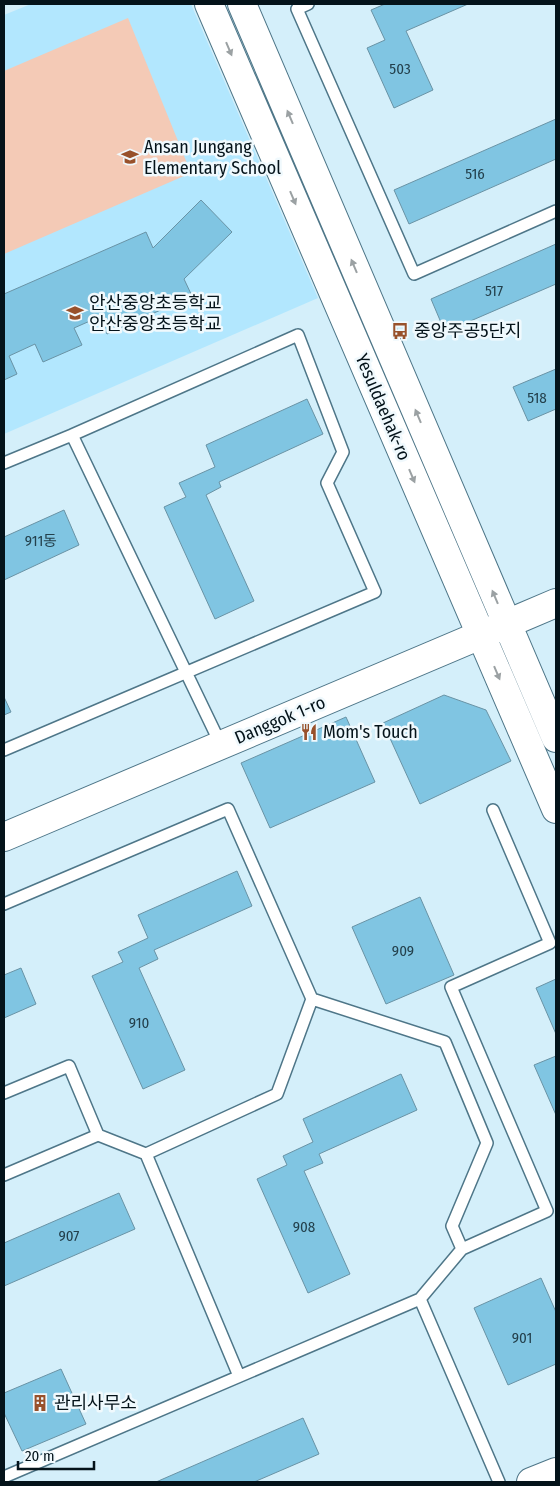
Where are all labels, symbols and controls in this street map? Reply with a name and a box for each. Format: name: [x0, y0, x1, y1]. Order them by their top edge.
one-way arrow: [225, 42, 233, 56]
house number: 503: [389, 60, 411, 78]
one-way arrow: [286, 109, 294, 124]
place label: Ansan Jungang Elementary School: [144, 136, 281, 179]
school or university icon: Ansan Jungang Elementary School: [120, 147, 140, 167]
house number: 516: [465, 165, 485, 183]
one-way arrow: [289, 191, 297, 205]
one-way arrow: [349, 259, 357, 273]
house number: 517: [485, 282, 503, 300]
place label: 안산중앙초등학교 안산중앙초등학교: [89, 292, 221, 335]
school or university icon: 안산중앙초등학교 안산중앙초등학교: [65, 303, 85, 323]
place label: 중앙주공5단지: [414, 320, 522, 342]
bus stop icon: 중앙주공5단지: [390, 321, 410, 341]
street label: Yesuldaehak-ro: [351, 350, 415, 464]
house number: 518: [527, 389, 547, 407]
one-way arrow: [413, 409, 421, 423]
one-way arrow: [409, 469, 417, 483]
house number: 911동: [25, 532, 57, 550]
one-way arrow: [491, 590, 499, 604]
one-way arrow: [494, 666, 502, 680]
street label: Danggok 1-ro: [231, 691, 329, 749]
place label: Mom's Touch: [323, 721, 418, 743]
restaurant icon: Mom's Touch: [299, 722, 319, 742]
house number: 909: [392, 942, 414, 960]
house number: 910: [129, 1014, 149, 1032]
house number: 908: [293, 1218, 315, 1236]
house number: 907: [59, 1227, 79, 1245]
house number: 901: [512, 1329, 532, 1347]
place label: 관리사무소: [54, 1392, 137, 1414]
building icon: 관리사무소: [30, 1393, 50, 1413]
scale bar: [18, 1438, 94, 1470]
text: 20 m: [25, 1447, 55, 1465]

